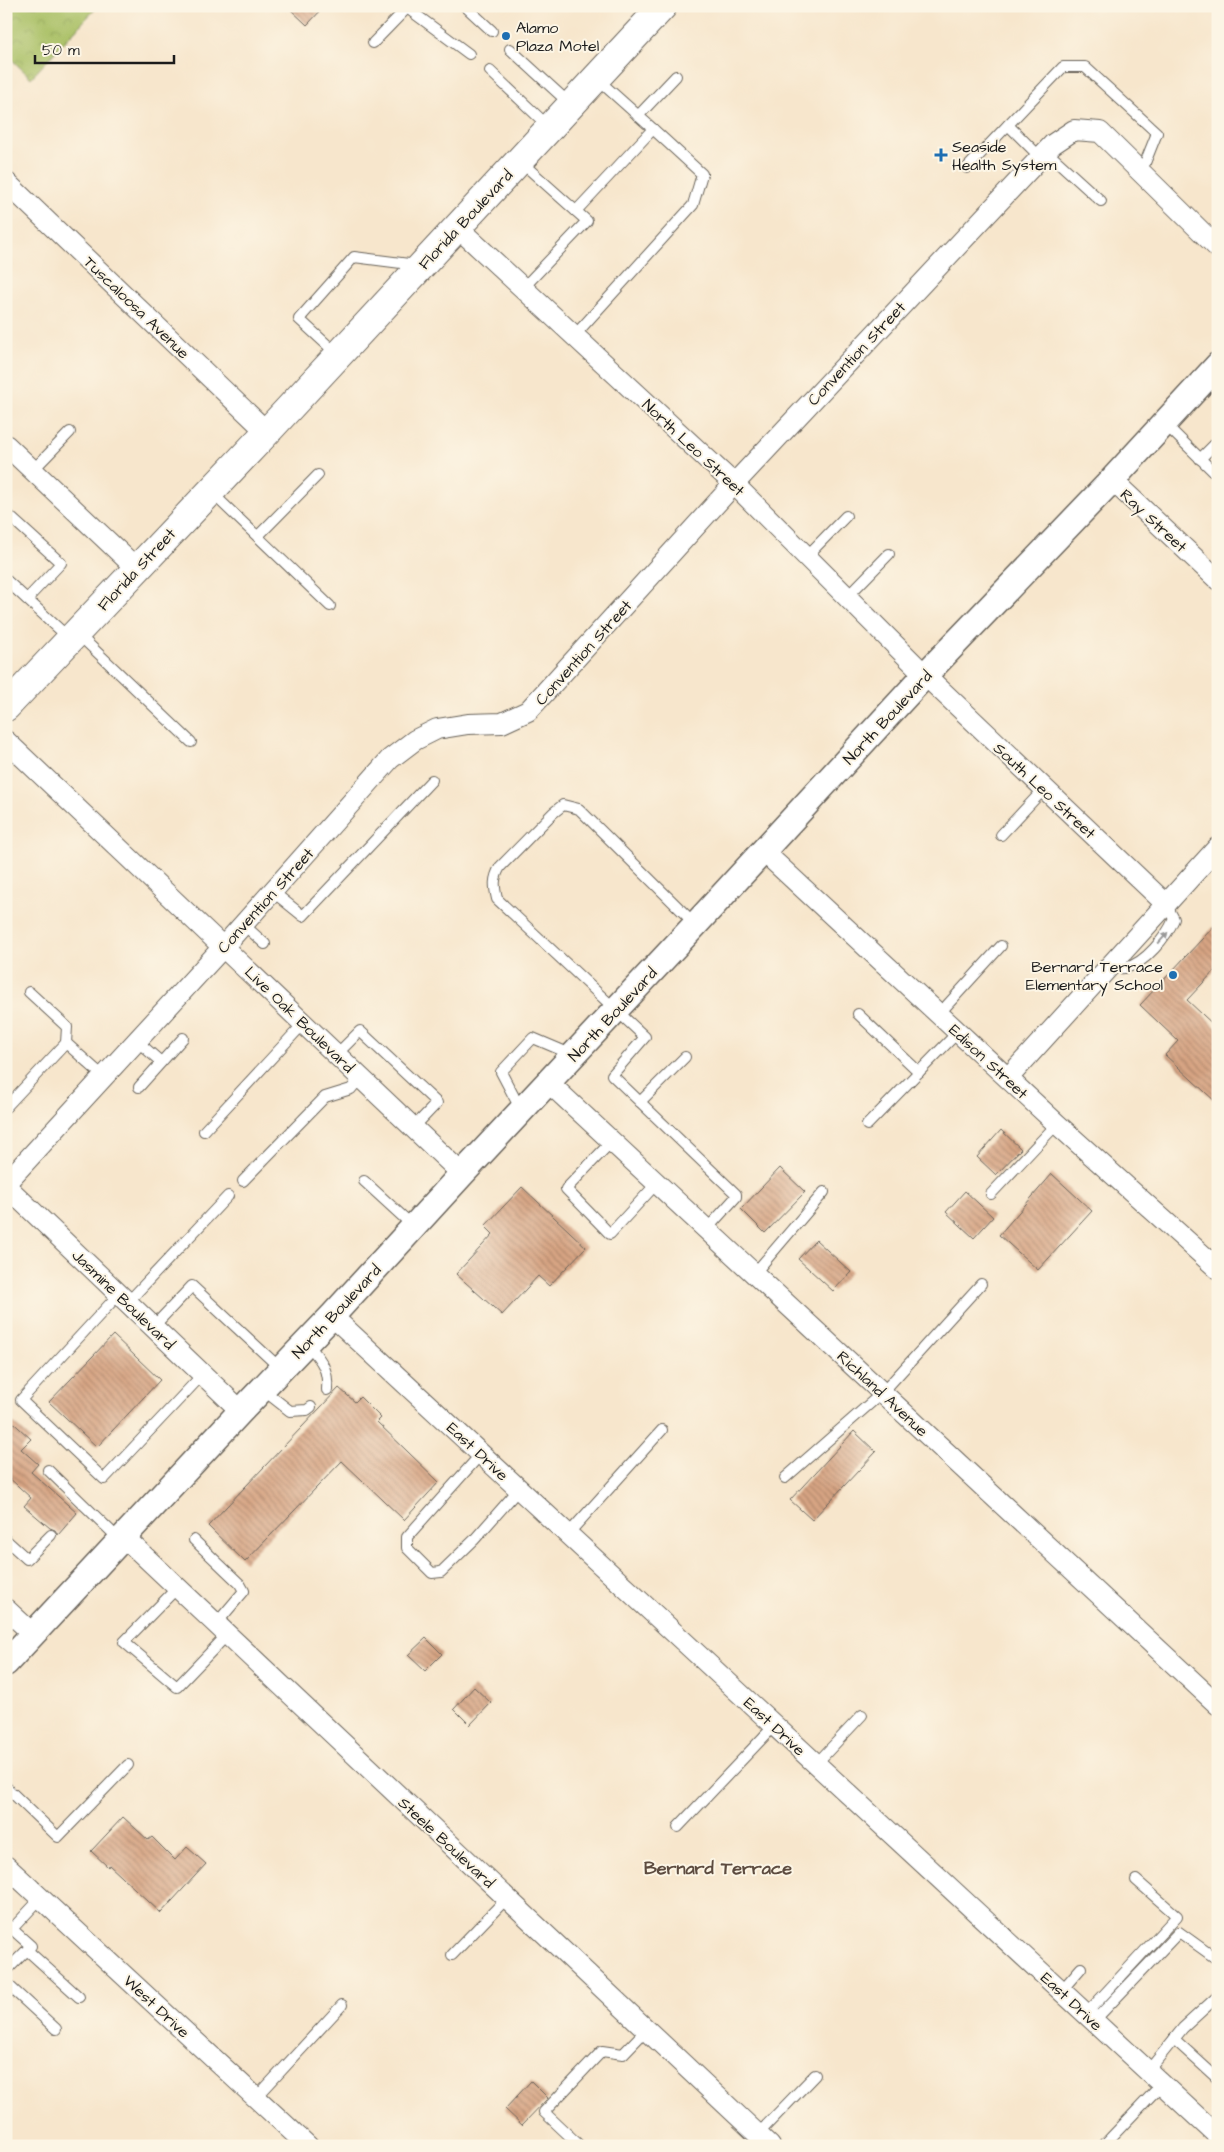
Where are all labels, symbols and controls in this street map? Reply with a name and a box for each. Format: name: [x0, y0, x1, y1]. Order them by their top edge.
place label: Alamo Plaza Motel: [516, 17, 599, 57]
marker: Alamo Plaza Motel: [500, 30, 512, 42]
scale bar: [35, 32, 174, 64]
text: 50 m: [42, 40, 80, 61]
place label: Seaside Health System: [952, 136, 1057, 177]
marker: Seaside Health System: [934, 148, 948, 162]
street label: Florida Boulevard: [413, 165, 518, 275]
street label: Tuscaloosa Avenue: [79, 251, 194, 364]
street label: Convention Street: [803, 296, 911, 411]
street label: North Leo Street: [637, 394, 750, 502]
street label: Ray Street: [1114, 484, 1192, 559]
street label: Florida Street: [93, 523, 181, 616]
street label: Convention Street: [530, 595, 637, 710]
street label: North Boulevard: [838, 666, 937, 770]
street label: South Leo Street: [988, 737, 1101, 844]
street label: Convention Street: [212, 843, 319, 958]
one-way arrow: [1158, 931, 1169, 944]
place label: Bernard Terrace Elementary School: [1026, 956, 1163, 997]
street label: Live Oak Boulevard: [239, 961, 359, 1078]
street label: North Boulevard: [563, 963, 662, 1067]
marker: Bernard Terrace Elementary School: [1167, 969, 1179, 981]
street label: Edison Street: [944, 1019, 1033, 1105]
street label: Jasmine Boulevard: [67, 1245, 180, 1355]
street label: North Boulevard: [287, 1260, 386, 1364]
street label: Richland Avenue: [832, 1346, 933, 1442]
street label: East Drive: [442, 1417, 513, 1486]
street label: East Drive: [739, 1692, 810, 1761]
street label: Steele Boulevard: [393, 1792, 499, 1893]
district label: Bernard Terrace: [644, 1856, 792, 1881]
street label: East Drive: [1036, 1967, 1107, 2036]
street label: West Drive: [118, 1970, 194, 2043]

